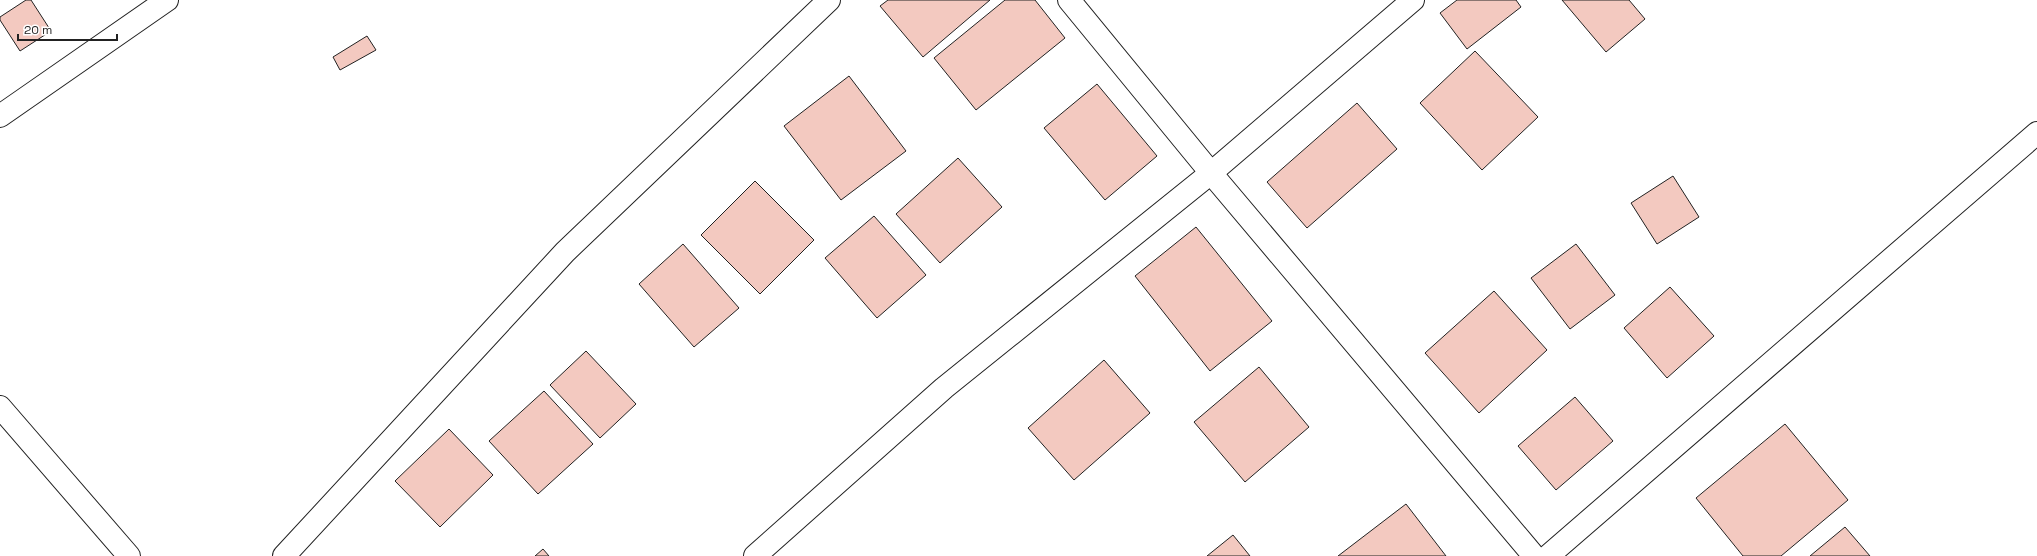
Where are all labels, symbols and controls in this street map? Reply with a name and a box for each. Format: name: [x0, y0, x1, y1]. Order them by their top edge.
scale bar: [18, 16, 117, 42]
text: 20 m: [24, 22, 52, 38]

